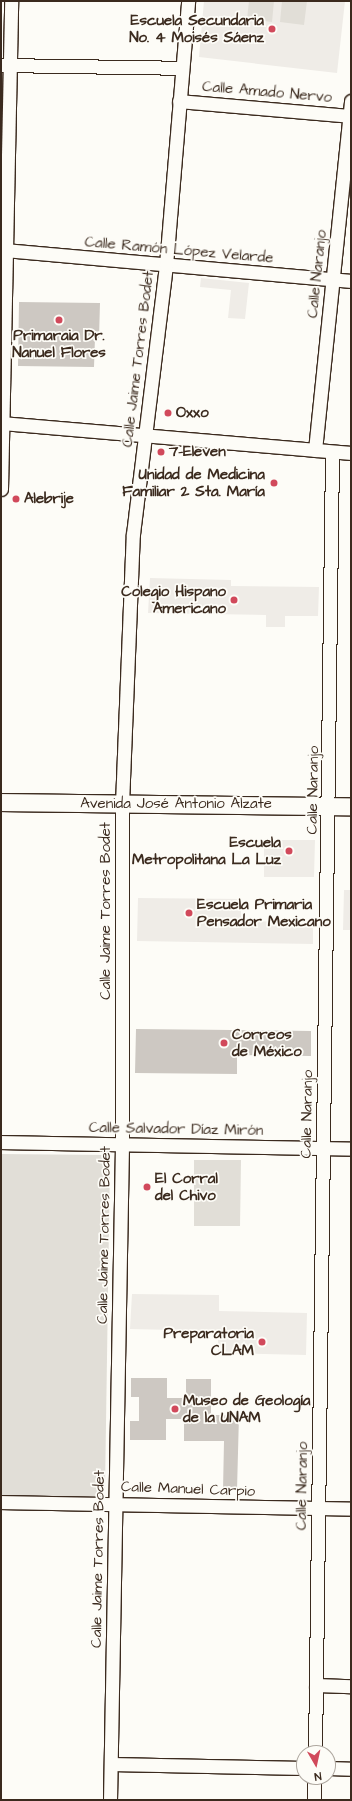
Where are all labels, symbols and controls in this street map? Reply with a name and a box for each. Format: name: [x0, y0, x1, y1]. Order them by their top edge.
place label: Escuela Secundaria No. 4 Moisés Sáenz: [129, 11, 264, 46]
marker: Escuela Secundaria No. 4 Moisés Sáenz: [267, 24, 277, 34]
street label: Calle Amado Nervo: [201, 77, 333, 107]
street label: Calle Naranjo: [303, 229, 331, 319]
street label: Calle Ramón López Velarde: [84, 233, 274, 267]
street label: Calle Jaime Torres Bodet: [118, 270, 158, 448]
marker: Primaraia Dr. Nanuel Flores: [54, 315, 64, 325]
place label: Primaraia Dr. Nanuel Flores: [12, 326, 106, 361]
place label: Oxxo: [176, 404, 209, 422]
marker: Oxxo: [163, 408, 173, 418]
place label: 7-Eleven: [169, 443, 226, 461]
marker: 7-Eleven: [156, 447, 166, 457]
place label: Unidad de Medicina Familiar 2 Sta. María: [122, 465, 265, 500]
marker: Unidad de Medicina Familiar 2 Sta. María: [268, 477, 280, 489]
place label: Alebrije: [24, 490, 74, 508]
marker: Alebrije: [11, 494, 21, 504]
place label: Colegio Hispano Americano: [121, 582, 226, 617]
marker: Colegio Hispano Americano: [229, 595, 239, 605]
street label: Calle Naranjo: [303, 746, 323, 834]
street label: Avenida José Antonio Alzate: [80, 795, 272, 813]
street label: Calle Jaime Torres Bodet: [97, 822, 115, 1000]
place label: Escuela Metropolitana La Luz: [132, 833, 281, 868]
marker: Escuela Metropolitana La Luz: [284, 846, 294, 856]
place label: Escuela Primaria Pensador Mexicano: [197, 895, 331, 930]
marker: Escuela Primaria Pensador Mexicano: [184, 908, 194, 918]
place label: Correos de México: [232, 1025, 302, 1060]
marker: Correos de México: [219, 1038, 229, 1048]
street label: Calle Naranjo: [297, 1070, 317, 1158]
street label: Calle Salvador Díaz Mirón: [89, 1118, 263, 1140]
street label: Calle Jaime Torres Bodet: [93, 1146, 115, 1324]
place label: El Corral del Chivo: [155, 1169, 218, 1204]
marker: El Corral del Chivo: [142, 1182, 152, 1192]
place label: Preparatoria CLAM: [163, 1324, 254, 1359]
marker: Preparatoria CLAM: [257, 1337, 267, 1347]
place label: Museo de Geología de la UNAM: [183, 1391, 310, 1426]
marker: Museo de Geología de la UNAM: [170, 1404, 180, 1414]
street label: Calle Naranjo: [292, 1442, 312, 1530]
street label: Calle Jaime Torres Bodet: [87, 1470, 109, 1648]
street label: Calle Manuel Carpio: [121, 1478, 255, 1500]
north arrow: [296, 1745, 336, 1785]
text: N: [313, 1768, 322, 1784]

